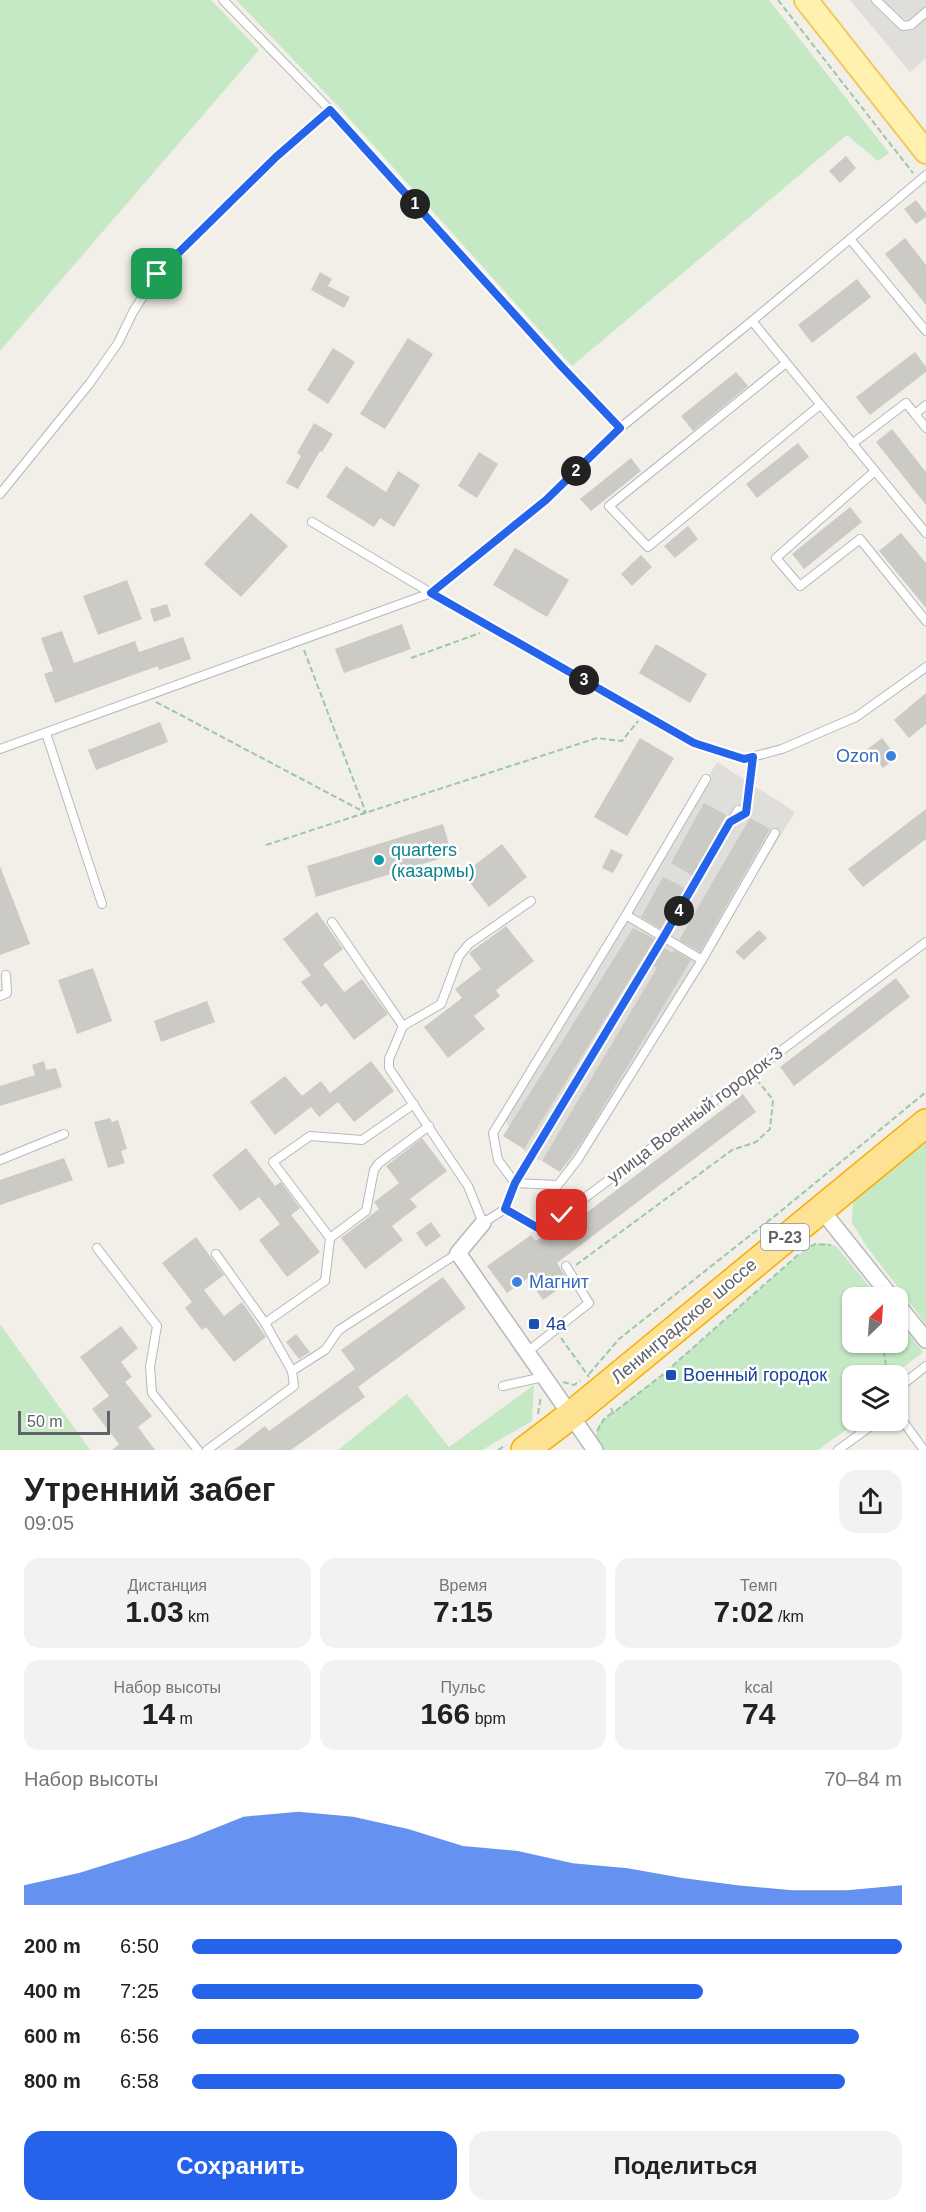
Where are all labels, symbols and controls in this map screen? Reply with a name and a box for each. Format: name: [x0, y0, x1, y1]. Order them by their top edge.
pin: 1: [400, 189, 430, 219]
text: 1: [411, 195, 419, 212]
pin: [131, 248, 182, 299]
icon: arrive: [140, 257, 173, 290]
pin: 2: [561, 456, 591, 486]
text: 2: [572, 462, 580, 479]
pin: 3: [569, 665, 599, 695]
text: 3: [580, 671, 588, 688]
place label: Ozon: [836, 746, 879, 766]
marker: Ozon: [884, 749, 898, 763]
place label: quarters (казармы): [391, 840, 475, 881]
marker: quarters (казармы): [372, 853, 386, 867]
pin: 4: [664, 896, 694, 926]
text: 4: [675, 902, 683, 919]
street label: улица Военный городок-3: [603, 1042, 787, 1188]
pin: [536, 1189, 587, 1240]
icon: check: [545, 1198, 578, 1231]
road number: Р-23: [761, 1224, 809, 1250]
street label: Ленинградское шоссе: [607, 1254, 761, 1388]
place label: Магнит: [529, 1272, 589, 1292]
marker: Магнит: [510, 1275, 524, 1289]
north arrow: [842, 1287, 908, 1353]
map controls: [842, 1287, 908, 1431]
place label: 4а: [546, 1314, 567, 1334]
marker: 4а: [527, 1317, 541, 1331]
place label: Военный городок: [683, 1365, 827, 1385]
button: layers: [842, 1365, 908, 1431]
marker: Военный городок: [664, 1368, 678, 1382]
scale bar: [18, 1408, 110, 1436]
text: 50 m: [27, 1413, 63, 1430]
button: share: [839, 1470, 902, 1533]
text: Утренний забег: [24, 1471, 276, 1508]
text: 09:05: [24, 1512, 74, 1534]
text: Дистанция: [128, 1577, 207, 1594]
text: Время: [439, 1577, 487, 1594]
text: Темп: [740, 1577, 777, 1594]
text: 1.03: [125, 1595, 184, 1628]
text: 7:15: [433, 1595, 493, 1628]
text: 7:02: [714, 1595, 774, 1628]
text: km: [184, 1608, 209, 1625]
text: /km: [774, 1608, 804, 1625]
text: Набор высоты: [114, 1679, 221, 1696]
text: Пульс: [441, 1679, 485, 1696]
text: kcal: [744, 1679, 773, 1696]
text: 14: [142, 1697, 175, 1730]
text: 166: [420, 1697, 470, 1730]
text: 74: [742, 1697, 775, 1730]
text: m: [175, 1710, 193, 1727]
text: bpm: [470, 1710, 506, 1727]
text: Набор высоты: [24, 1768, 158, 1790]
text: 70–84 m: [824, 1768, 902, 1790]
text: 200 m: [24, 1935, 81, 1957]
text: 6:50: [120, 1935, 159, 1957]
text: 400 m: [24, 1980, 81, 2002]
text: 7:25: [120, 1980, 159, 2002]
text: 600 m: [24, 2025, 81, 2047]
text: 6:56: [120, 2025, 159, 2047]
text: 800 m: [24, 2070, 81, 2092]
text: 6:58: [120, 2070, 159, 2092]
button: Сохранить: [24, 2131, 457, 2200]
button: Поделиться: [469, 2131, 902, 2200]

